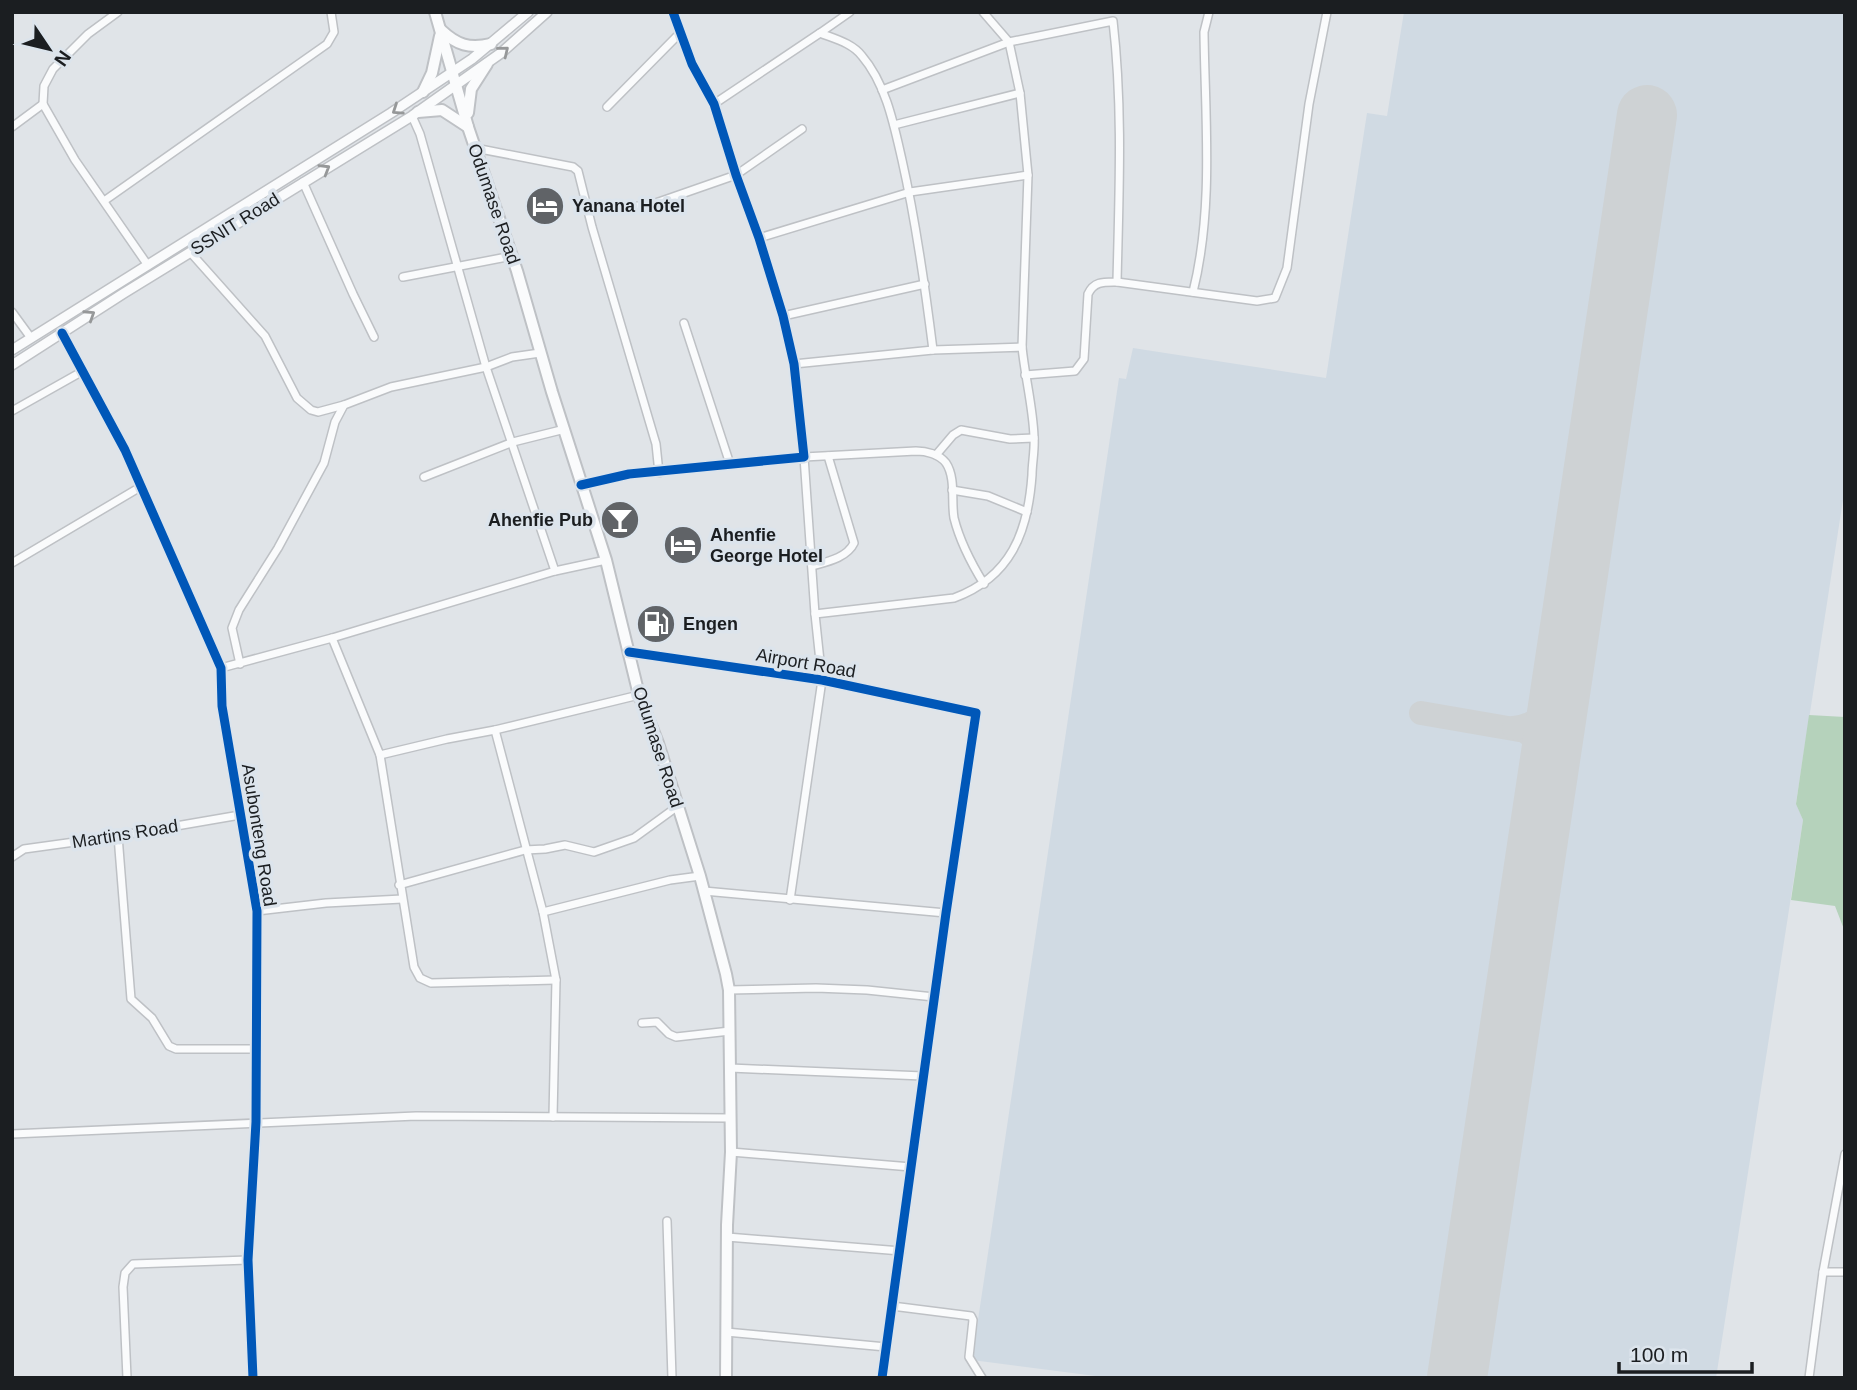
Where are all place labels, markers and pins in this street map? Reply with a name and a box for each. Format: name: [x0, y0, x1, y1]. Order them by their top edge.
hotel icon: Yanana Hotel: [524, 185, 566, 227]
place label: Yanana Hotel: [572, 196, 685, 216]
bar icon: Ahenfie Pub: [599, 499, 641, 541]
place label: Ahenfie Pub: [488, 510, 593, 530]
hotel icon: Ahenfie George Hotel: [662, 524, 704, 566]
place label: Ahenfie George Hotel: [710, 525, 823, 566]
fuel station icon: Engen: [635, 603, 677, 645]
place label: Engen: [683, 614, 738, 634]

